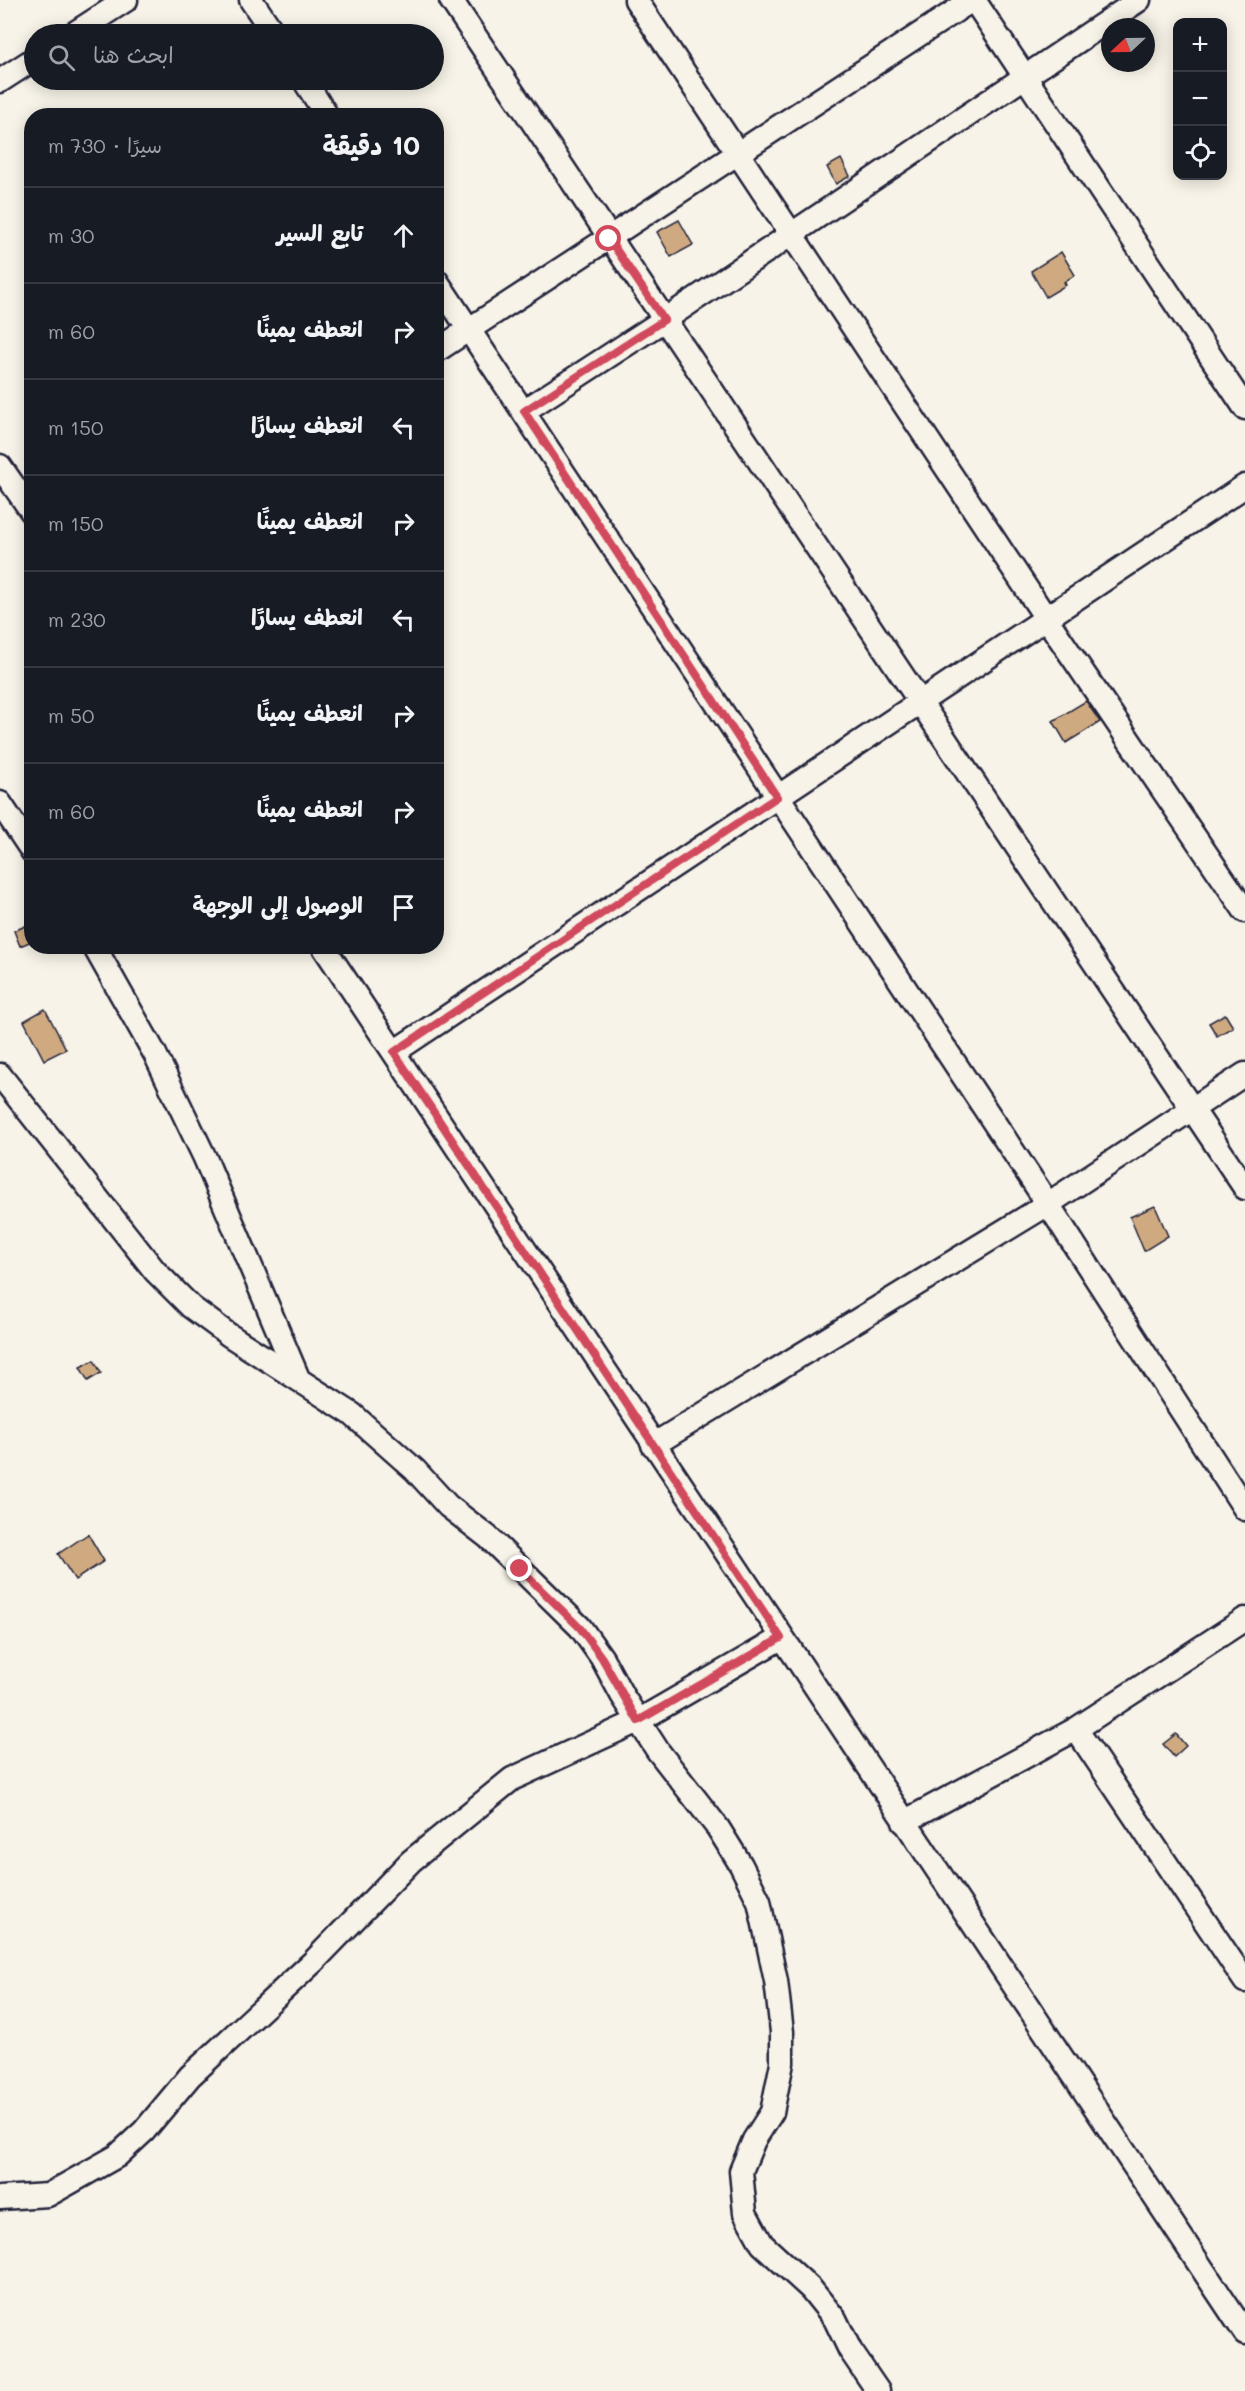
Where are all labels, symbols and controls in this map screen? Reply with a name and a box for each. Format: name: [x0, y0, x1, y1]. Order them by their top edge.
north arrow: [1101, 18, 1155, 72]
map controls: [1173, 18, 1227, 180]
button: +: [1173, 18, 1227, 72]
search box: [24, 24, 444, 90]
text: ابحث هنا: [93, 40, 174, 69]
icon: search: [45, 41, 78, 74]
button: −: [1173, 72, 1227, 126]
button: locate: [1173, 126, 1227, 180]
text: 10 دقيقة: [322, 128, 420, 162]
text: سيرًا · 730 m: [48, 132, 162, 158]
text: تابع السير: [277, 218, 363, 247]
icon: ahead: [387, 219, 420, 252]
text: 30 m: [48, 222, 94, 248]
route start: [595, 225, 621, 251]
text: انعطف يمينًا: [257, 314, 363, 343]
icon: right: [387, 315, 420, 348]
text: 60 m: [48, 318, 95, 344]
text: انعطف يسارًا: [251, 410, 363, 439]
icon: left: [387, 411, 420, 444]
text: 150 m: [48, 414, 103, 440]
text: انعطف يمينًا: [257, 506, 363, 535]
icon: right: [387, 507, 420, 540]
text: 150 m: [48, 510, 103, 536]
text: انعطف يسارًا: [251, 602, 363, 631]
icon: left: [387, 603, 420, 636]
text: 230 m: [48, 606, 106, 632]
text: انعطف يمينًا: [257, 698, 363, 727]
icon: right: [387, 699, 420, 732]
text: 50 m: [48, 702, 94, 728]
text: انعطف يمينًا: [257, 794, 363, 823]
icon: right: [387, 795, 420, 828]
text: 60 m: [48, 798, 95, 824]
text: الوصول إلى الوجهة: [192, 890, 363, 919]
icon: arrive: [387, 891, 420, 924]
route end: [506, 1555, 532, 1581]

